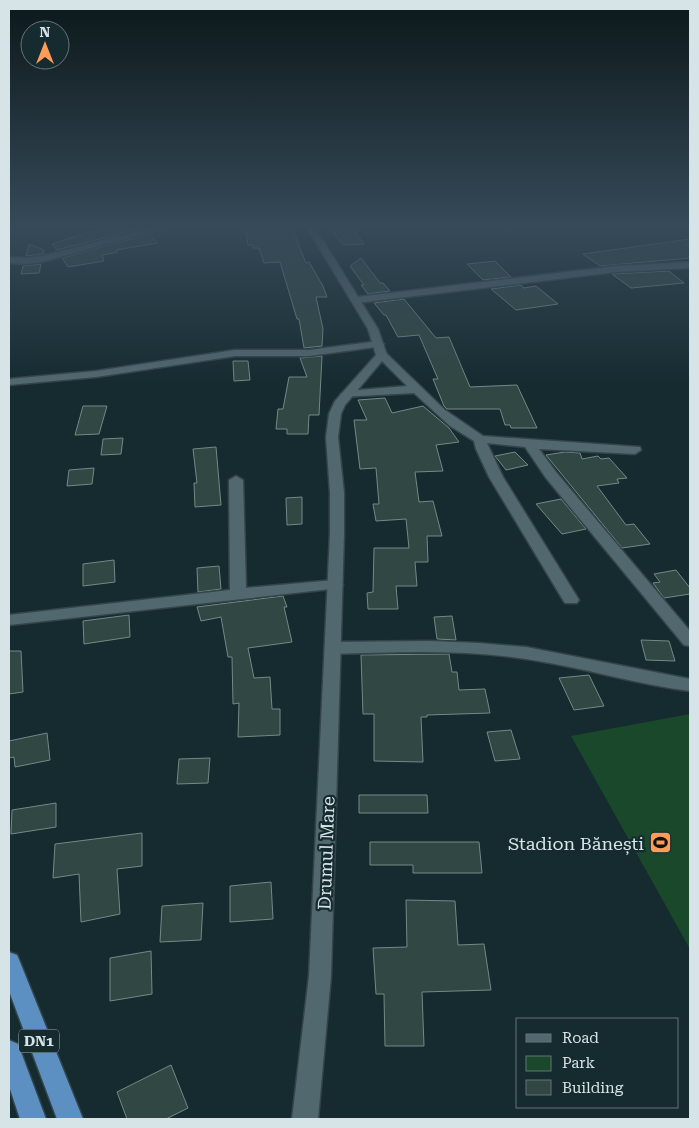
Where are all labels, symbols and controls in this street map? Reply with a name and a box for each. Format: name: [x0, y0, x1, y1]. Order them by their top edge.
north arrow: [20, 20, 70, 70]
text: N: [40, 24, 51, 40]
street label: Drumul Mare: [314, 796, 338, 910]
sports icon: Stadion Bănești: [648, 831, 672, 855]
place label: Stadion Bănești: [508, 833, 644, 855]
legend: [516, 1018, 679, 1108]
text: Road: [562, 1029, 599, 1047]
road number: DN1: [19, 1030, 59, 1052]
text: Park: [562, 1054, 596, 1072]
text: Building: [562, 1079, 624, 1097]

